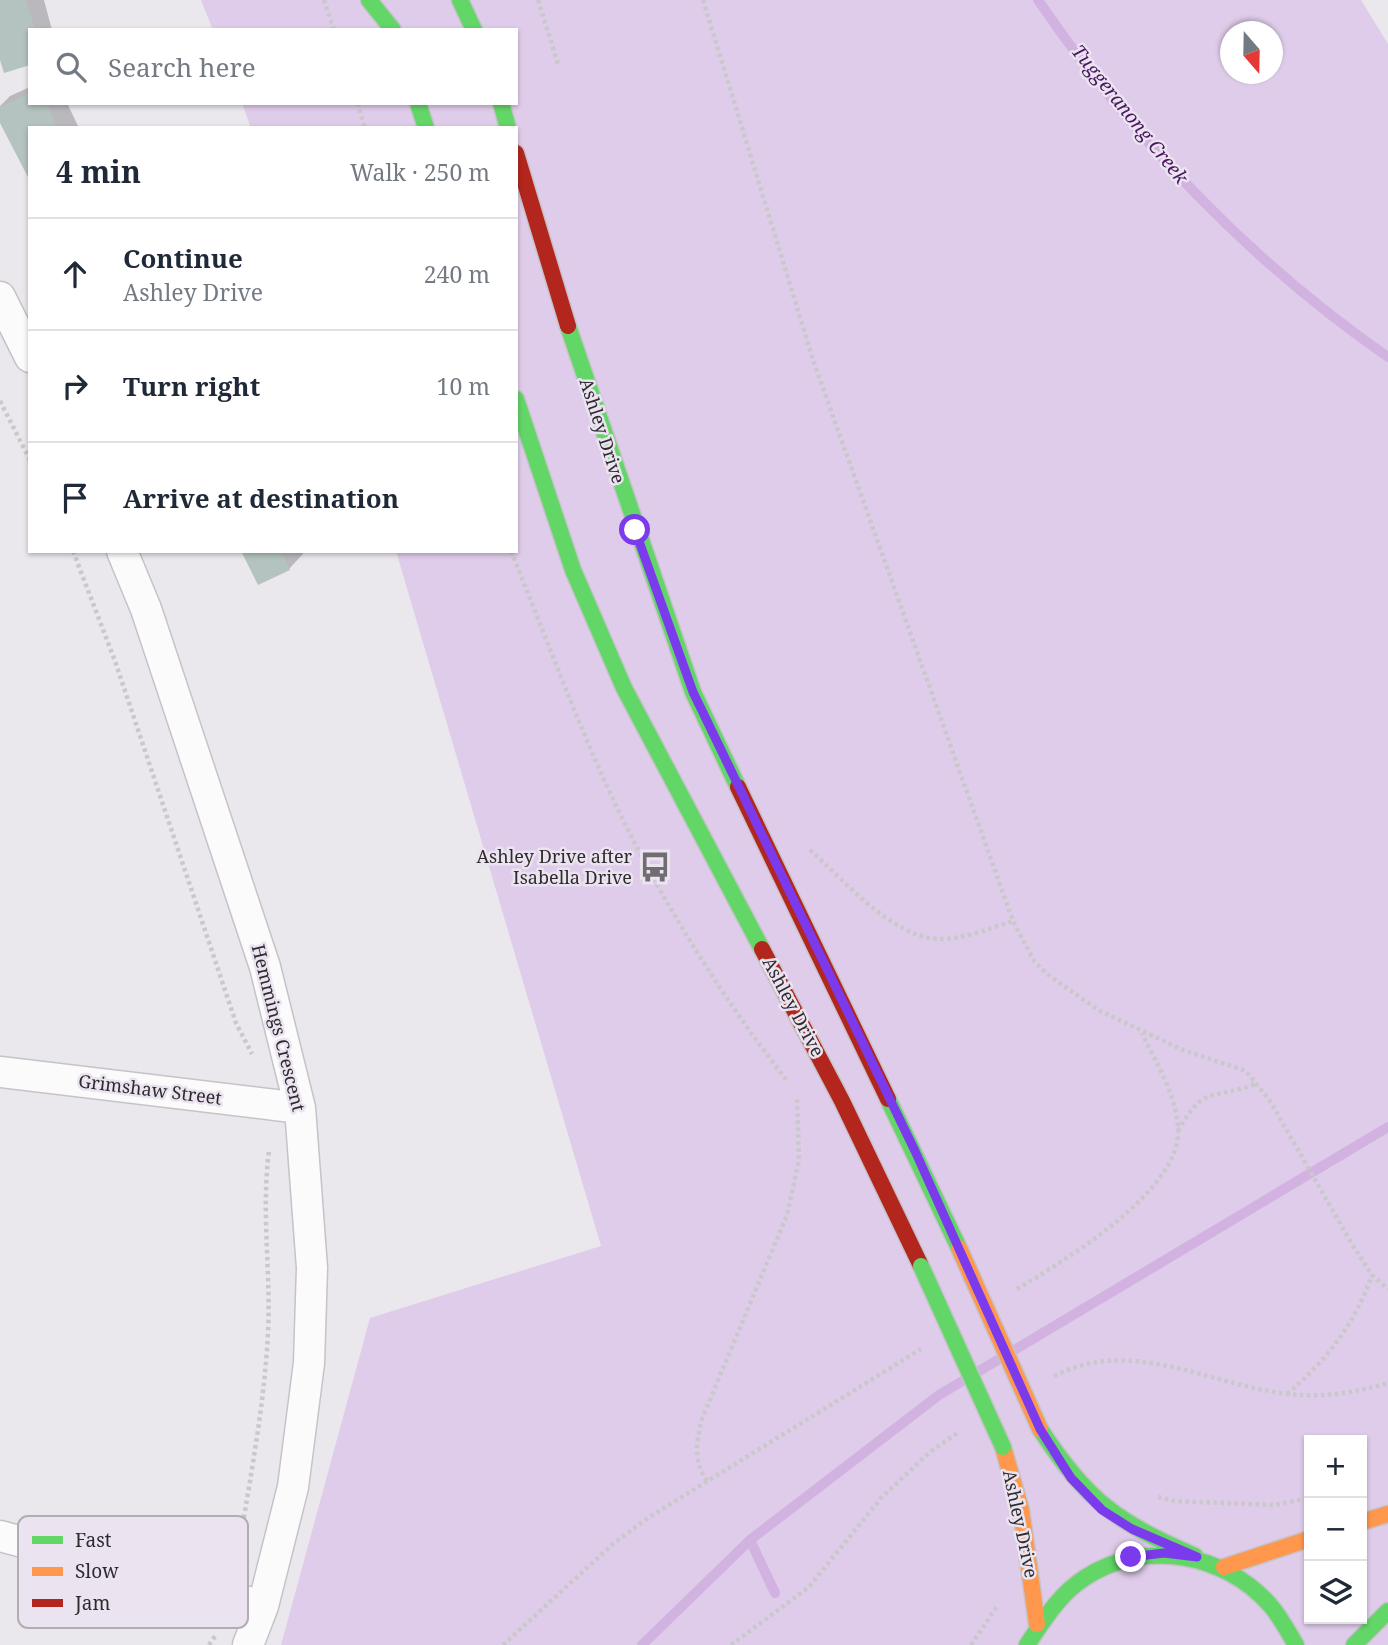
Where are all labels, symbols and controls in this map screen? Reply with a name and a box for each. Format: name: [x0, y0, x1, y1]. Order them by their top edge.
north arrow: [1220, 21, 1283, 84]
search box: [28, 28, 518, 105]
water label: Tuggeranong Creek: [1066, 39, 1195, 190]
icon: search: [52, 48, 90, 86]
text: Search here: [108, 49, 256, 85]
text: 4 min: [56, 151, 141, 192]
text: Walk · 250 m: [350, 156, 490, 188]
text: Continue: [123, 240, 243, 276]
icon: ahead: [56, 255, 94, 293]
text: 240 m: [424, 258, 490, 290]
text: Ashley Drive: [123, 276, 263, 308]
icon: right: [56, 367, 94, 405]
text: Turn right: [123, 368, 260, 404]
text: 10 m: [437, 370, 490, 402]
street label: Ashley Drive: [575, 375, 631, 487]
icon: arrive: [56, 479, 94, 517]
text: Arrive at destination: [123, 480, 399, 516]
route start: [619, 514, 650, 545]
place label: Ashley Drive after Isabella Drive: [476, 844, 633, 889]
bus stop icon: Ashley Drive after Isabella Drive: [638, 850, 672, 884]
street label: Hemmings Crescent: [247, 942, 311, 1114]
street label: Ashley Drive: [758, 952, 830, 1061]
street label: Grimshaw Street: [77, 1068, 223, 1110]
map controls: [1304, 1435, 1367, 1624]
button: +: [1304, 1435, 1367, 1498]
street label: Ashley Drive: [998, 1468, 1044, 1580]
button: −: [1304, 1498, 1367, 1561]
legend: [18, 1516, 248, 1628]
text: Fast: [75, 1527, 112, 1553]
route end: [1115, 1541, 1146, 1572]
text: Slow: [75, 1558, 119, 1584]
button: layers: [1304, 1561, 1367, 1624]
text: Jam: [74, 1590, 110, 1616]

